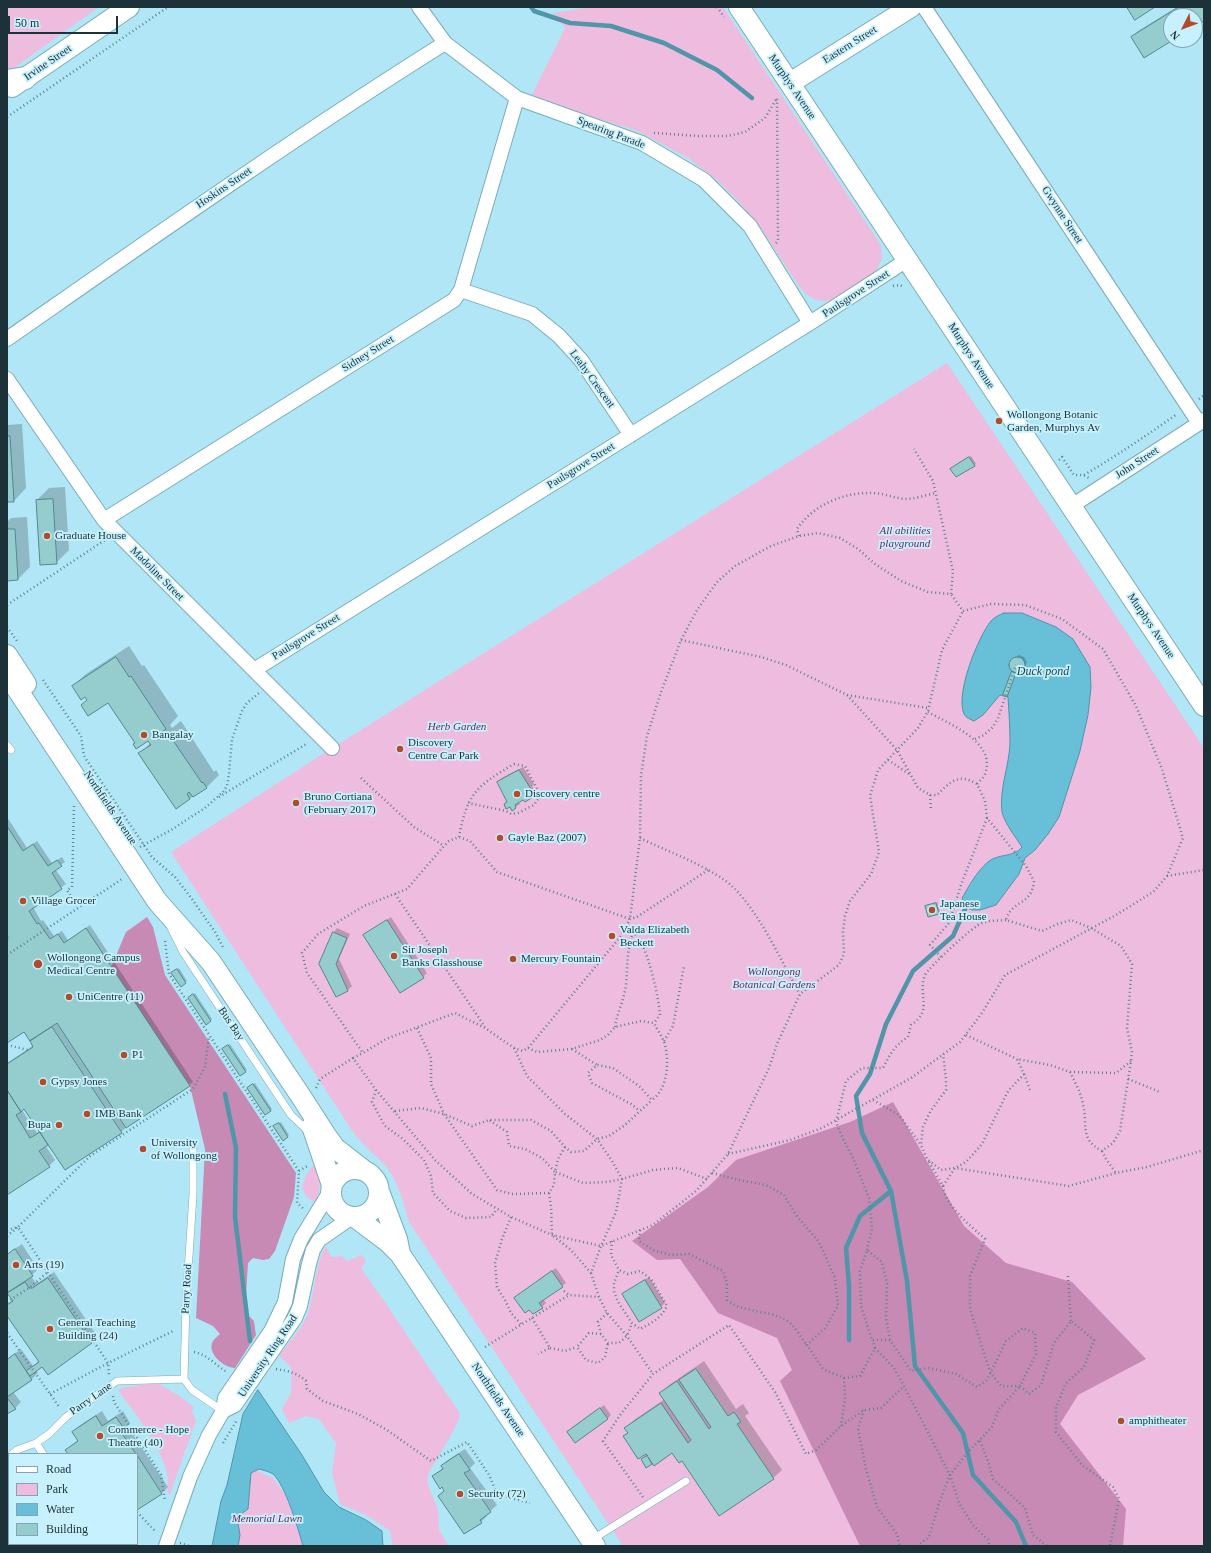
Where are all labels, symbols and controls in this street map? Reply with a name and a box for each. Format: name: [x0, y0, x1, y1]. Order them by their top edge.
scale bar: [10, 8, 120, 34]
north arrow: [1163, 8, 1203, 48]
text: 50 m: [15, 16, 39, 30]
street label: Eastern Street: [820, 23, 880, 67]
text: N: [1168, 28, 1182, 42]
street label: Irvine Street: [22, 42, 74, 84]
street label: Murphys Avenue: [765, 52, 819, 122]
street label: Spearing Parade: [575, 114, 647, 152]
street label: Hoskins Street: [194, 165, 254, 211]
street label: Gwynne Street: [1039, 184, 1085, 246]
street label: Paulsgrove Street: [820, 267, 892, 321]
street label: Murphys Avenue: [945, 321, 997, 391]
street label: Sidney Street: [340, 333, 396, 375]
street label: Leahy Crescent: [566, 347, 618, 411]
place label: Wollongong Botanic Garden, Murphys Av: [1007, 408, 1100, 434]
marker: Wollongong Botanic Garden, Murphys Av: [994, 416, 1004, 426]
street label: Paulsgrove Street: [545, 440, 617, 492]
street label: John Street: [1113, 444, 1161, 482]
park label: All abilities playground: [879, 524, 931, 550]
place label: Graduate House: [55, 529, 126, 543]
marker: Graduate House: [42, 531, 52, 541]
street label: Madoline Street: [127, 544, 187, 604]
street label: Murphys Avenue: [1124, 591, 1178, 661]
street label: Paulsgrove Street: [270, 611, 342, 663]
water label: Duck pond: [1017, 665, 1069, 679]
park label: Herb Garden: [428, 720, 486, 734]
place label: Bangalay: [152, 728, 194, 742]
marker: Bangalay: [139, 730, 149, 740]
place label: Discovery Centre Car Park: [408, 736, 479, 762]
marker: Discovery Centre Car Park: [395, 744, 405, 754]
street label: Northfields Avenue: [80, 769, 140, 847]
place label: Discovery centre: [525, 787, 600, 801]
marker: Discovery centre: [512, 789, 522, 799]
place label: Bruno Cortiana (February 2017): [304, 790, 376, 816]
marker: Bruno Cortiana (February 2017): [291, 798, 301, 808]
place label: Gayle Baz (2007): [508, 831, 586, 845]
marker: Gayle Baz (2007): [495, 833, 505, 843]
place label: Village Grocer: [31, 894, 96, 908]
marker: Village Grocer: [18, 896, 28, 906]
place label: Japanese Tea House: [940, 897, 987, 923]
marker: Japanese Tea House: [927, 905, 937, 915]
place label: Valda Elizabeth Beckett: [620, 923, 689, 949]
marker: Valda Elizabeth Beckett: [607, 931, 617, 941]
place label: Sir Joseph Banks Glasshouse: [402, 943, 482, 969]
place label: Wollongong Campus Medical Centre: [47, 951, 140, 977]
marker: Sir Joseph Banks Glasshouse: [389, 951, 399, 961]
place label: Mercury Fountain: [521, 952, 601, 966]
marker: Mercury Fountain: [508, 954, 518, 964]
marker: Wollongong Campus Medical Centre: [32, 958, 44, 970]
park label: Wollongong Botanical Gardens: [733, 965, 815, 991]
place label: UniCentre (11): [77, 990, 143, 1004]
marker: UniCentre (11): [64, 992, 74, 1002]
street label: Bus Bay: [215, 1005, 247, 1043]
place label: P1: [132, 1048, 144, 1062]
marker: P1: [119, 1050, 129, 1060]
place label: Gypsy Jones: [51, 1075, 107, 1089]
marker: Gypsy Jones: [38, 1077, 48, 1087]
place label: IMB Bank: [95, 1107, 142, 1121]
marker: IMB Bank: [82, 1109, 92, 1119]
place label: Bupa: [28, 1118, 51, 1132]
marker: Bupa: [54, 1120, 64, 1130]
place label: University of Wollongong: [151, 1136, 217, 1162]
marker: University of Wollongong: [138, 1144, 148, 1154]
place label: Arts (19): [24, 1258, 64, 1272]
marker: Arts (19): [11, 1260, 21, 1270]
street label: Parry Road: [179, 1264, 195, 1314]
street label: University Ring Road: [236, 1312, 300, 1400]
place label: General Teaching Building (24): [58, 1316, 136, 1342]
marker: General Teaching Building (24): [45, 1324, 55, 1334]
street label: Northfields Avenue: [468, 1361, 528, 1439]
street label: Parry Lane: [67, 1380, 115, 1418]
place label: amphitheater: [1129, 1414, 1186, 1428]
marker: amphitheater: [1116, 1416, 1126, 1426]
place label: Commerce - Hope Theatre (40): [108, 1423, 189, 1449]
marker: Commerce - Hope Theatre (40): [95, 1431, 105, 1441]
legend: [8, 1453, 138, 1545]
text: Road: [46, 1462, 71, 1476]
text: Park: [46, 1482, 68, 1496]
place label: Security (72): [468, 1487, 526, 1501]
marker: Security (72): [455, 1489, 465, 1499]
text: Water: [46, 1502, 74, 1516]
park label: Memorial Lawn: [232, 1512, 302, 1526]
text: Building: [46, 1522, 88, 1536]

